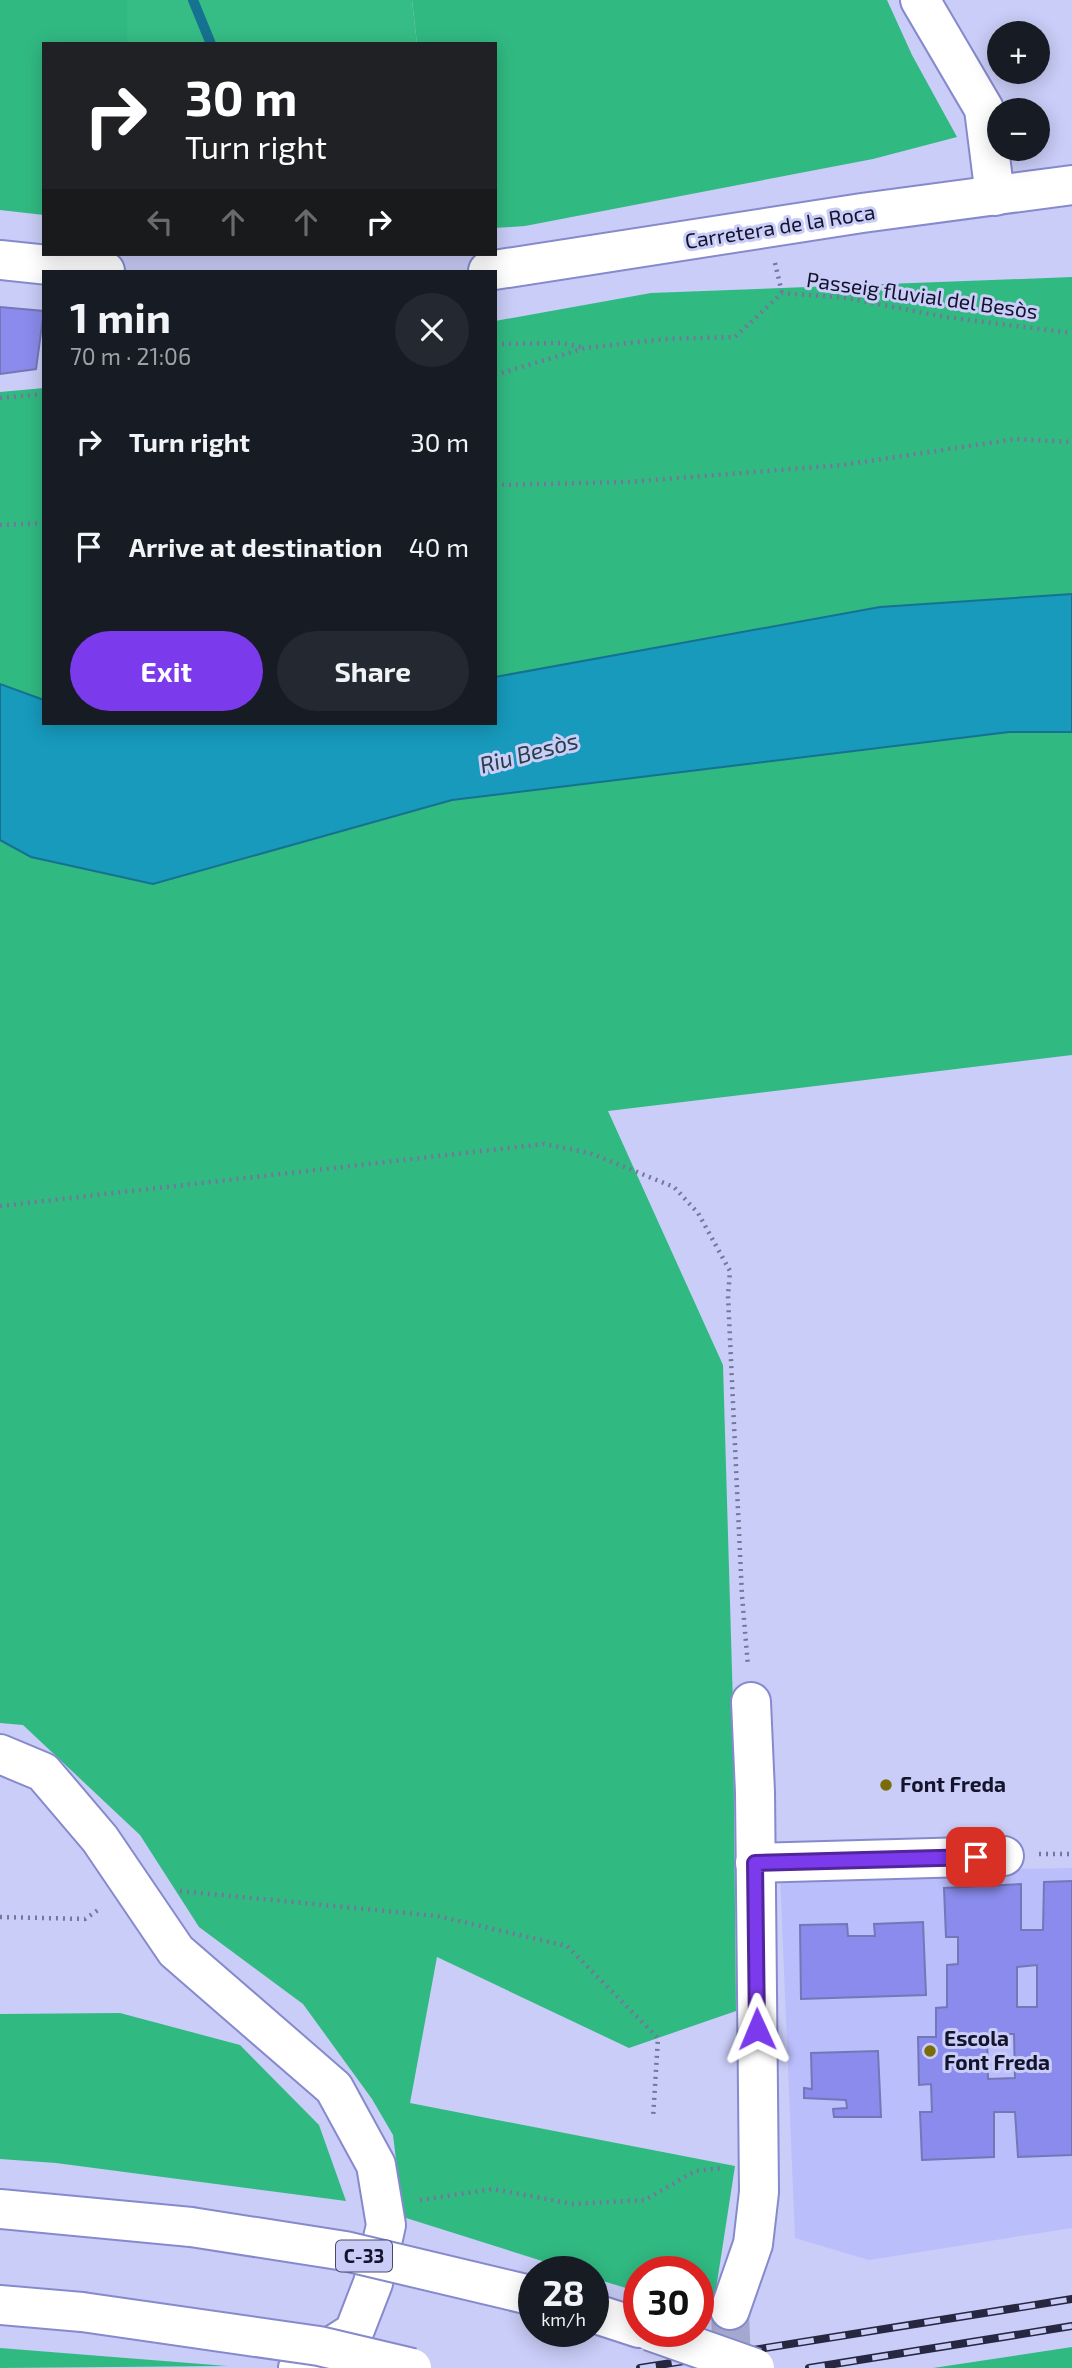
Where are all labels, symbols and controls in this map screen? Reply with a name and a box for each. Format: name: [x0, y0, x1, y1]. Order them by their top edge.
map controls: [987, 21, 1050, 161]
button: +: [987, 21, 1050, 84]
text: 30 m: [185, 67, 297, 126]
icon: right: [70, 70, 161, 161]
button: −: [987, 98, 1050, 161]
text: Turn right: [185, 127, 327, 165]
street label: Carretera de la Roca: [683, 198, 877, 253]
icon: left: [141, 203, 179, 241]
icon: ahead: [214, 203, 252, 241]
icon: ahead: [287, 203, 325, 241]
icon: right: [360, 203, 398, 241]
street label: Passeig fluvial del Besòs: [805, 266, 1039, 323]
text: 1 min: [70, 291, 171, 341]
button: close: [395, 293, 469, 367]
text: 70 m · 21:06: [70, 342, 191, 370]
icon: right: [70, 423, 108, 461]
text: Turn right: [129, 426, 250, 457]
text: 30 m: [410, 426, 469, 457]
icon: arrive: [70, 528, 108, 566]
text: Arrive at destination: [129, 531, 382, 562]
text: 40 m: [409, 531, 469, 562]
button: Exit: [70, 631, 263, 711]
button: Share: [277, 631, 469, 711]
water label: Riu Besòs: [476, 725, 581, 779]
place label: Font Freda: [900, 1771, 1006, 1796]
marker: Font Freda: [878, 1777, 894, 1793]
pin: [946, 1827, 1006, 1887]
icon: arrive: [957, 1838, 995, 1876]
position arrow: [720, 1992, 794, 2066]
place label: Escola Font Freda: [944, 2025, 1050, 2074]
marker: Escola Font Freda: [922, 2043, 938, 2059]
road number: C-33: [336, 2240, 392, 2272]
speed limit sign: 30: [623, 2256, 714, 2347]
text: 28: [542, 2271, 585, 2313]
text: km/h: [541, 2308, 586, 2330]

